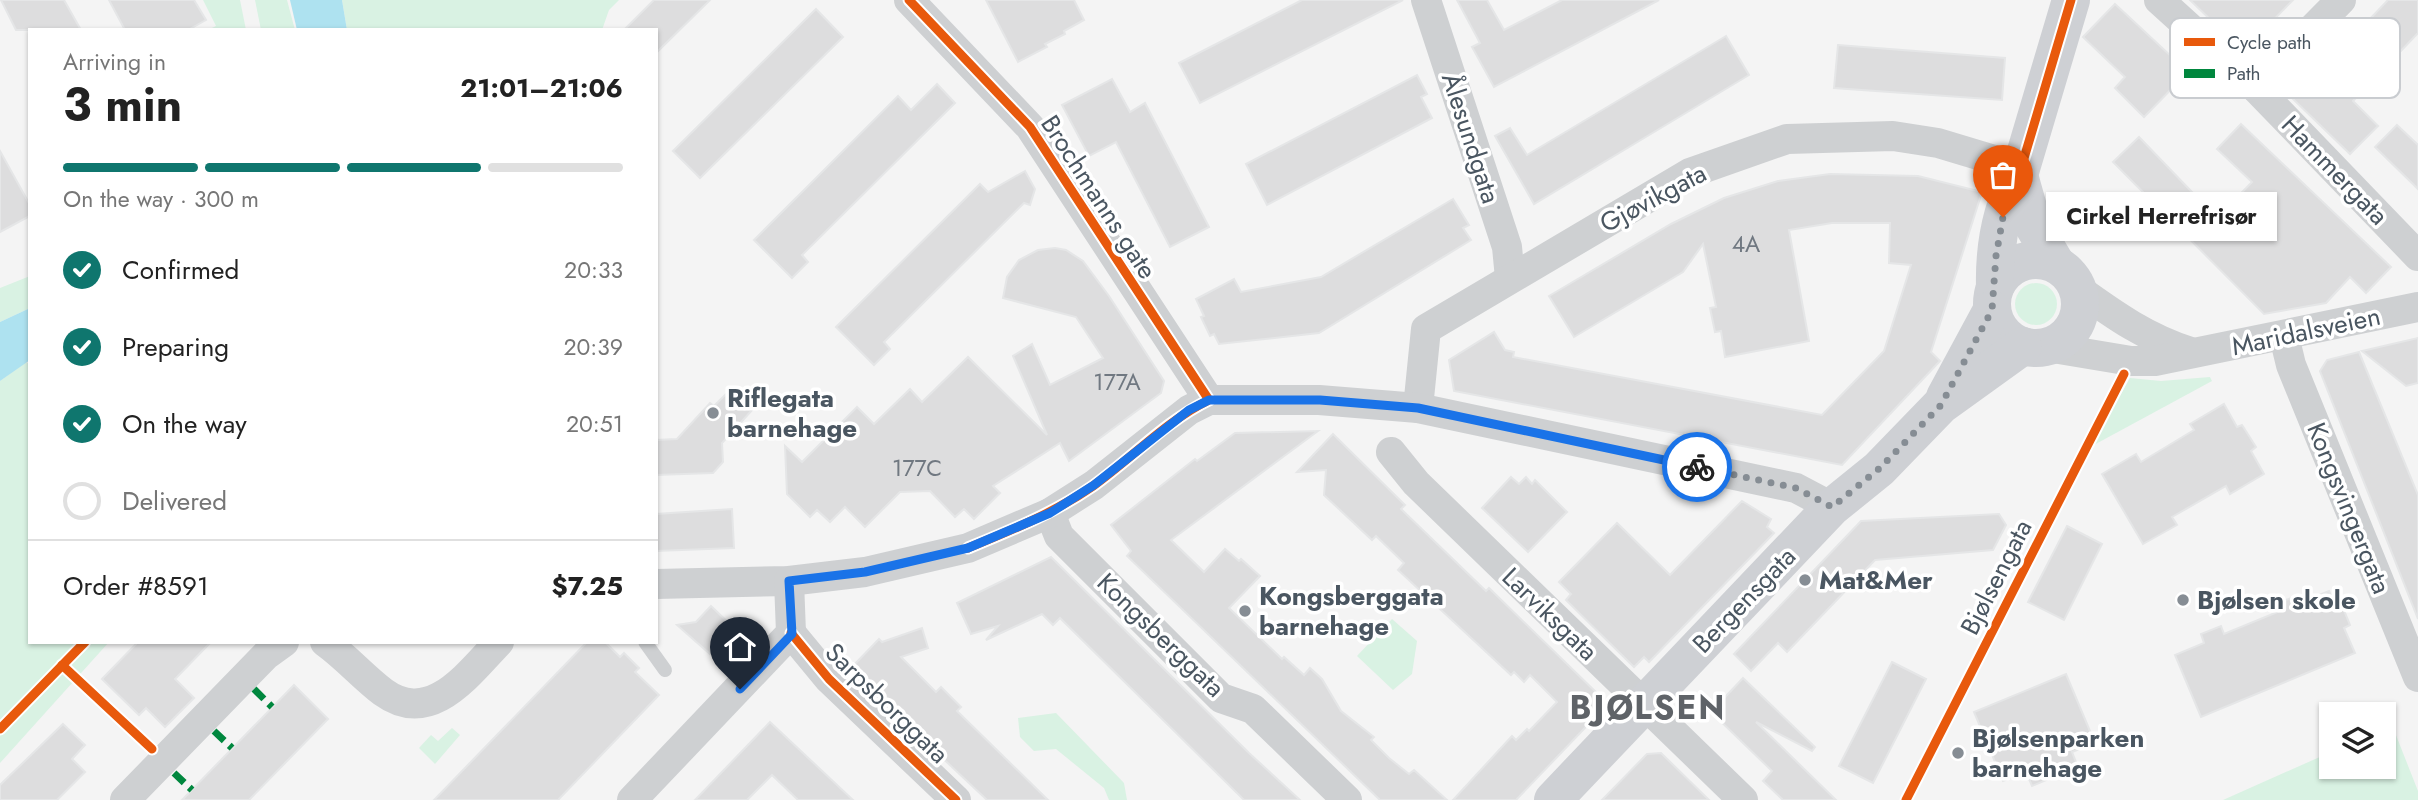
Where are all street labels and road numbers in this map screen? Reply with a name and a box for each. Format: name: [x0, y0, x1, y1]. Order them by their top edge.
street label: Ålesundgata: [1432, 68, 1510, 208]
street label: Hammergata: [2273, 107, 2397, 233]
street label: Brochmanns gate: [1032, 108, 1166, 286]
street label: Gjøvikgata: [1593, 154, 1713, 242]
street label: Maridalsveien: [2228, 297, 2384, 365]
street label: Kongsvingergata: [2297, 417, 2401, 599]
street label: Bjølsengata: [1951, 513, 2041, 641]
street label: Bergensgata: [1683, 538, 1805, 662]
street label: Larviksgata: [1494, 559, 1606, 669]
street label: Kongsberggata: [1089, 564, 1233, 706]
street label: Sarpsborggata: [816, 634, 958, 772]

